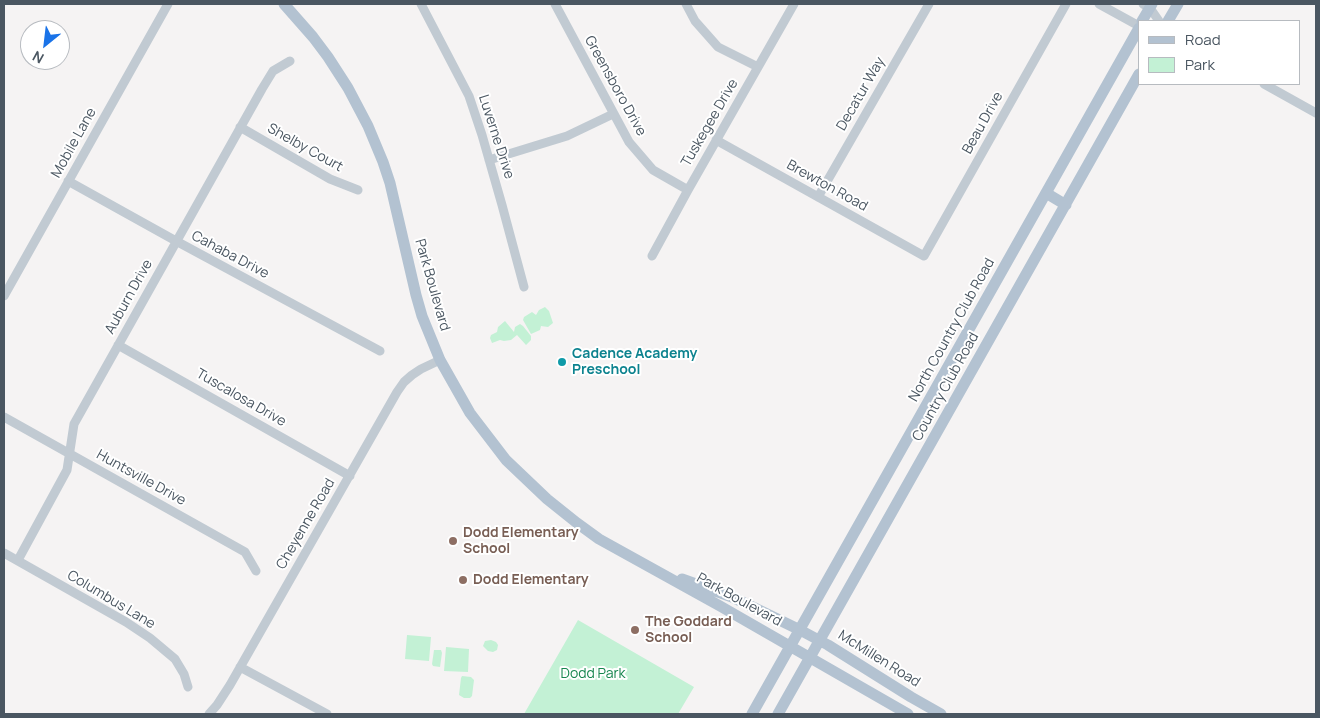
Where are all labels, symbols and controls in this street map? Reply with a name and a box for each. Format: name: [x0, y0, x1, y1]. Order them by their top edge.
north arrow: [20, 20, 70, 70]
legend: [1138, 20, 1300, 85]
text: Road: [1185, 29, 1221, 50]
street label: Greensboro Drive: [581, 33, 649, 139]
text: N: [29, 47, 47, 68]
street label: Decatur Way: [833, 54, 889, 134]
text: Park: [1185, 54, 1215, 75]
street label: Tuskegee Drive: [678, 76, 742, 170]
street label: Beau Drive: [959, 89, 1007, 157]
street label: Luverne Drive: [474, 93, 518, 181]
street label: Mobile Lane: [48, 105, 100, 181]
street label: Shelby Court: [264, 120, 346, 176]
street label: Brewton Road: [784, 157, 870, 215]
street label: Cahaba Drive: [188, 228, 272, 282]
street label: Park Boulevard: [411, 237, 453, 333]
street label: North Country Club Road: [906, 255, 998, 405]
street label: Auburn Drive: [102, 257, 156, 337]
street label: Country Club Road: [909, 330, 983, 444]
place label: Cadence Academy Preschool: [572, 346, 697, 378]
marker: Cadence Academy Preschool: [556, 356, 568, 368]
street label: Tuscalosa Drive: [193, 365, 289, 431]
street label: Huntsville Drive: [93, 447, 189, 509]
street label: Cheyenne Road: [273, 476, 339, 572]
place label: Dodd Elementary School: [463, 525, 579, 558]
marker: Dodd Elementary School: [447, 535, 459, 547]
street label: Columbus Lane: [64, 567, 158, 633]
street label: Park Boulevard: [694, 570, 784, 630]
place label: Dodd Elementary: [473, 572, 589, 588]
marker: Dodd Elementary: [457, 574, 469, 586]
place label: The Goddard School: [645, 614, 732, 646]
marker: The Goddard School: [629, 624, 641, 636]
street label: McMillen Road: [835, 627, 923, 691]
park label: Dodd Park: [561, 666, 625, 682]

